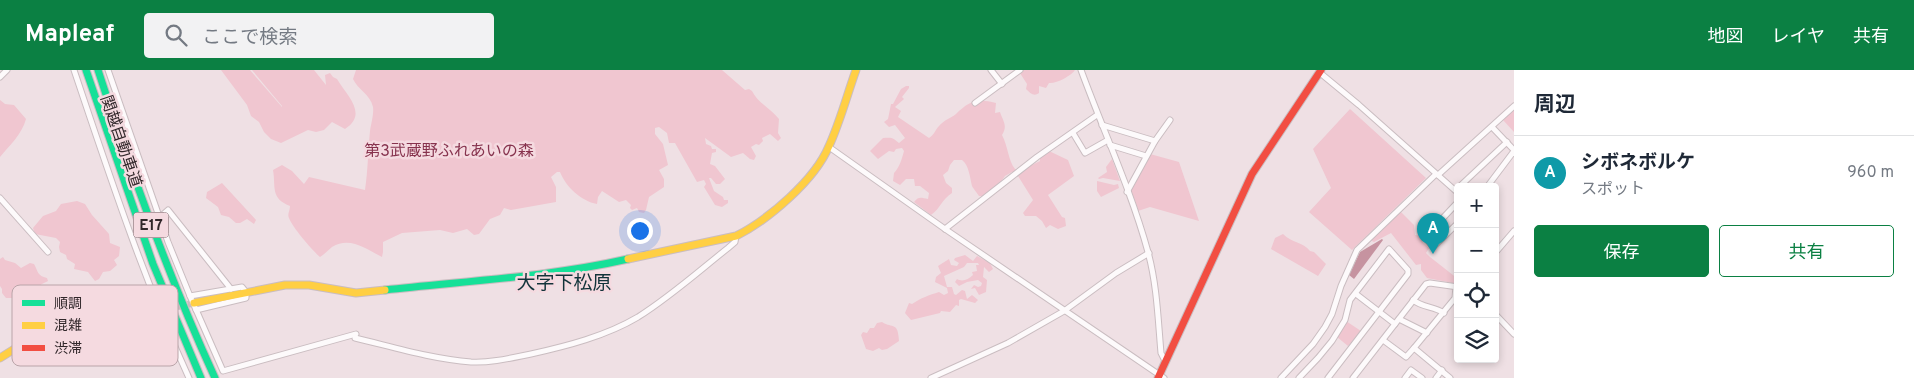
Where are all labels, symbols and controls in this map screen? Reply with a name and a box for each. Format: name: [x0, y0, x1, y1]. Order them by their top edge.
search box: [144, 13, 494, 58]
text: Mapleaf: [25, 20, 114, 50]
icon: search: [162, 21, 190, 49]
text: ここで検索: [202, 26, 297, 50]
text: 地図: [1708, 26, 1744, 49]
text: レイヤ: [1772, 26, 1825, 49]
text: 共有: [1853, 26, 1889, 49]
text: 周辺: [1534, 92, 1576, 119]
street label: 関越自動車道: [95, 93, 145, 190]
park label: 第3武蔵野ふれあいの森: [364, 142, 534, 162]
text: シボネボルケ: [1581, 151, 1695, 175]
text: A: [1544, 163, 1556, 183]
text: 960 m: [1847, 163, 1894, 183]
text: スポット: [1581, 180, 1645, 200]
map controls: [1454, 183, 1499, 363]
button: +: [1454, 183, 1499, 228]
road number: E17: [134, 212, 168, 238]
pin: A: [1417, 213, 1449, 254]
your location: [627, 218, 653, 244]
button: 保存: [1534, 225, 1709, 277]
button: 共有: [1719, 225, 1894, 277]
button: −: [1454, 228, 1499, 273]
district label: 大字下松原: [516, 272, 612, 296]
button: locate: [1454, 273, 1499, 318]
legend: [12, 285, 178, 366]
text: 順調: [54, 296, 82, 313]
text: 混雑: [54, 317, 82, 335]
button: layers: [1454, 318, 1499, 363]
text: 渋滞: [54, 341, 82, 358]

